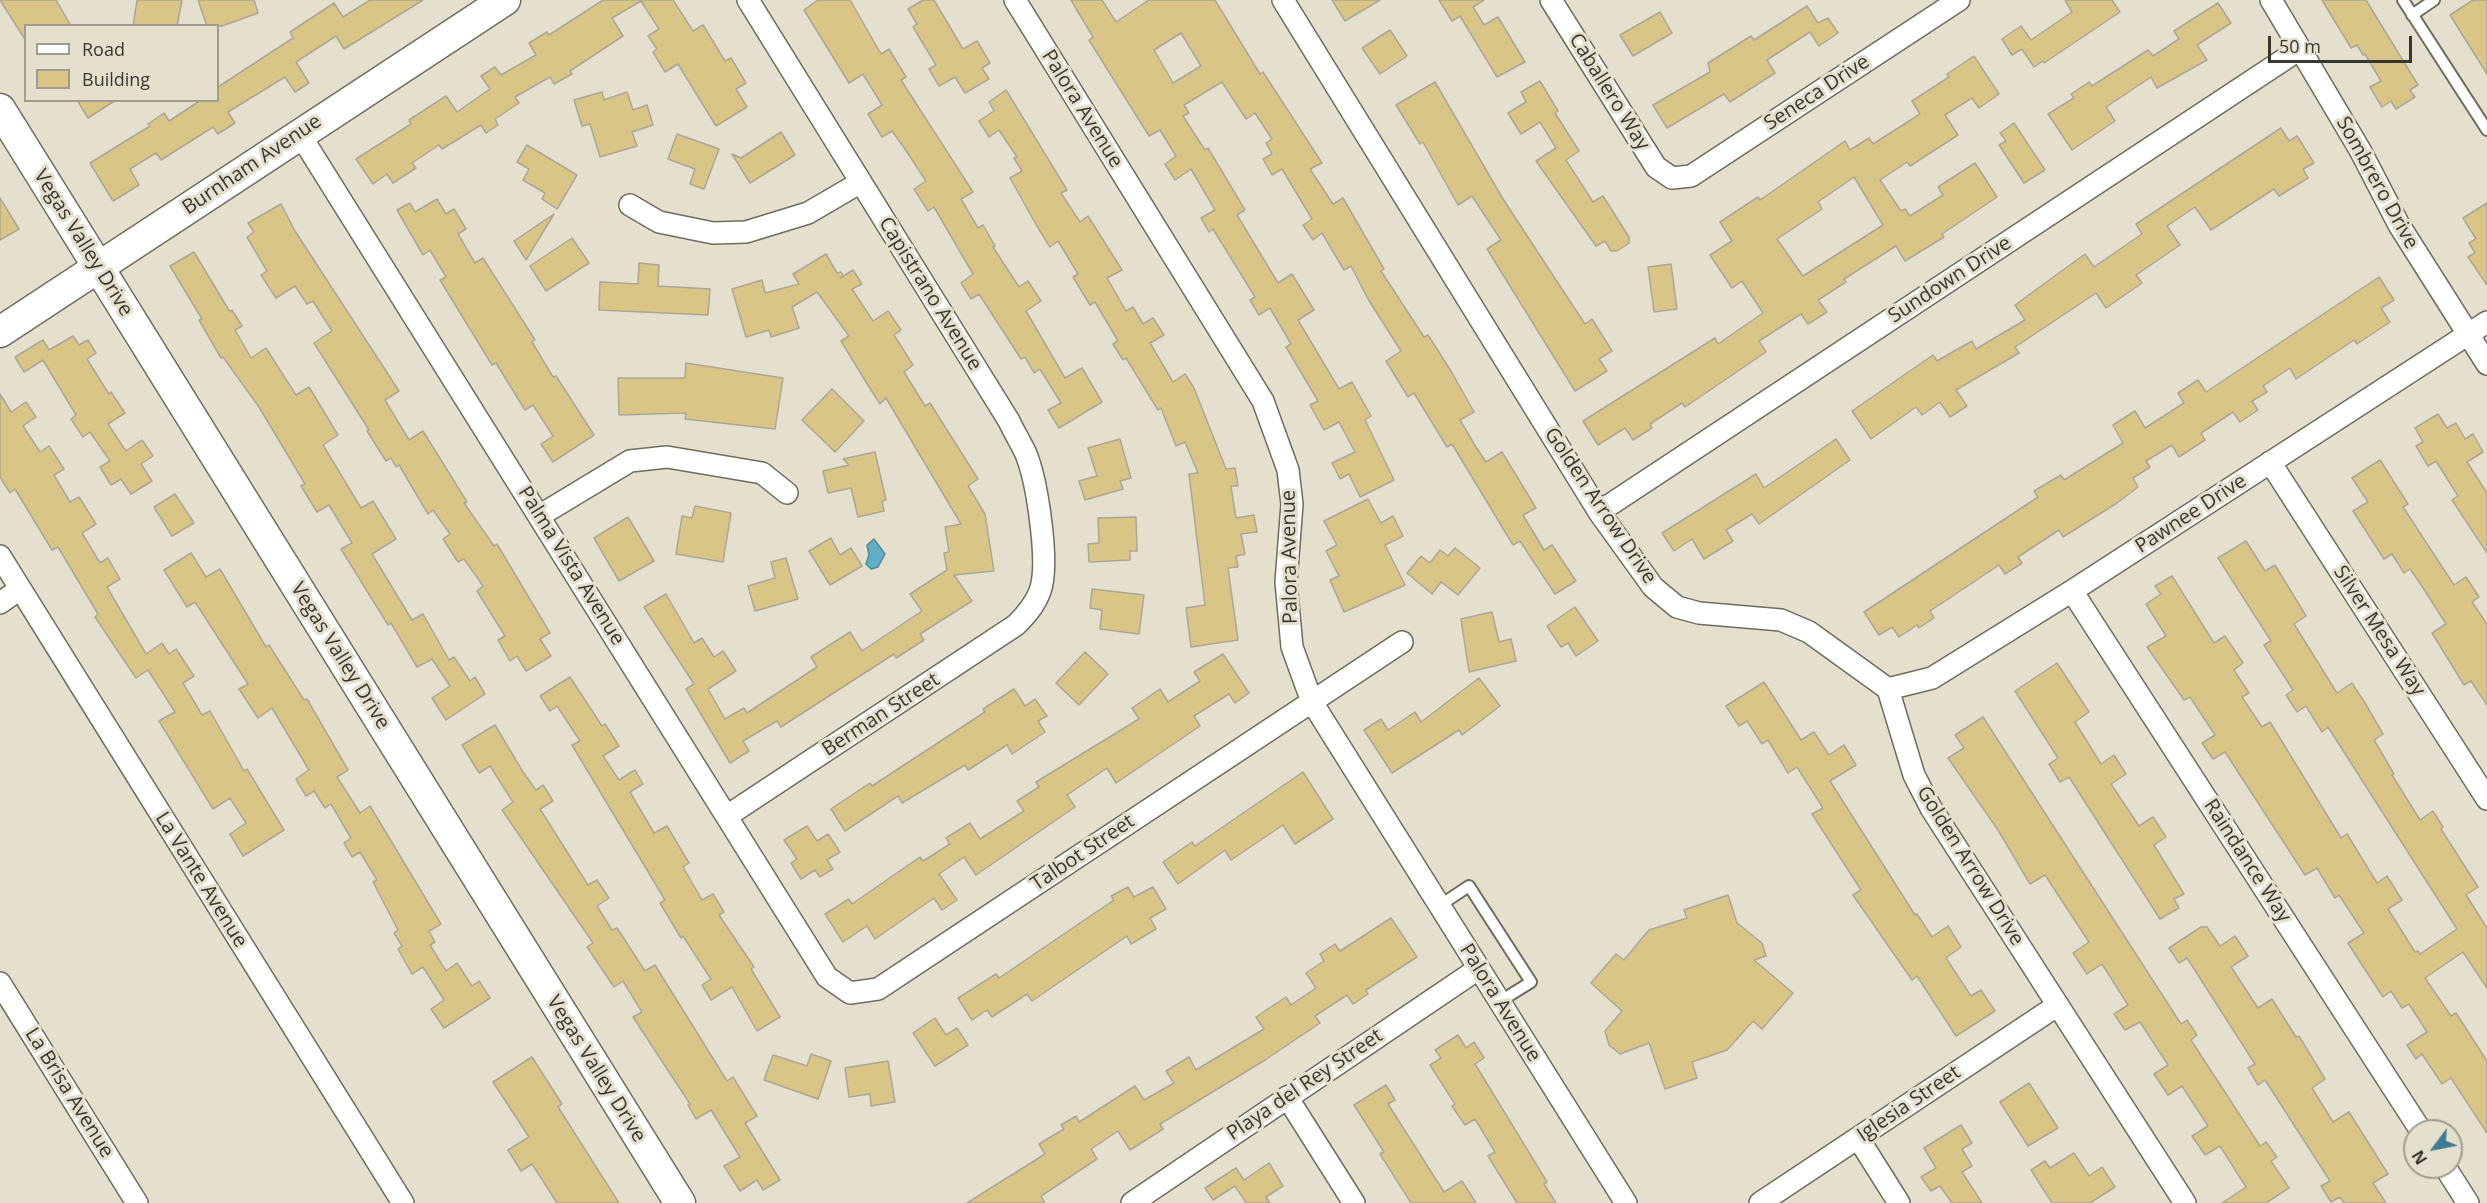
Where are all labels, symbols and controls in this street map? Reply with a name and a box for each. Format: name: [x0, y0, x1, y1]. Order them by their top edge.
legend: [24, 24, 219, 102]
scale bar: [2271, 24, 2415, 62]
street label: Caballero Way: [1563, 29, 1655, 155]
text: 50 m: [2279, 34, 2321, 58]
text: Road: [82, 37, 125, 61]
street label: Palora Avenue: [1036, 46, 1128, 172]
street label: Seneca Drive: [1760, 50, 1874, 136]
text: Building: [82, 67, 150, 91]
street label: Burnham Avenue: [178, 110, 326, 220]
street label: Sombrero Drive: [2331, 113, 2423, 253]
street label: Vegas Valley Drive: [28, 165, 138, 321]
street label: Capistrano Avenue: [873, 213, 987, 375]
street label: Sundown Drive: [1884, 231, 2016, 329]
street label: Golden Arrow Drive: [1539, 423, 1661, 589]
street label: Pawnee Drive: [2131, 469, 2251, 559]
street label: Palma Vista Avenue: [512, 482, 630, 650]
street label: Palora Avenue: [1277, 490, 1303, 624]
street label: Silver Mesa Way: [2328, 561, 2430, 701]
street label: Vegas Valley Drive: [285, 578, 395, 734]
street label: Berman Street: [818, 668, 944, 762]
street label: Golden Arrow Drive: [1911, 782, 2029, 950]
street label: Raindance Way: [2198, 795, 2296, 927]
street label: La Vante Avenue: [150, 808, 252, 952]
street label: Talbot Street: [1027, 810, 1139, 896]
street label: Palora Avenue: [1454, 940, 1546, 1066]
street label: Vegas Valley Drive: [541, 991, 651, 1147]
street label: La Brisa Avenue: [20, 1024, 118, 1162]
street label: Playa del Rey Street: [1222, 1024, 1388, 1146]
street label: Iglesia Street: [1853, 1061, 1965, 1147]
north arrow: [2403, 1119, 2463, 1179]
text: N: [2407, 1146, 2432, 1169]

